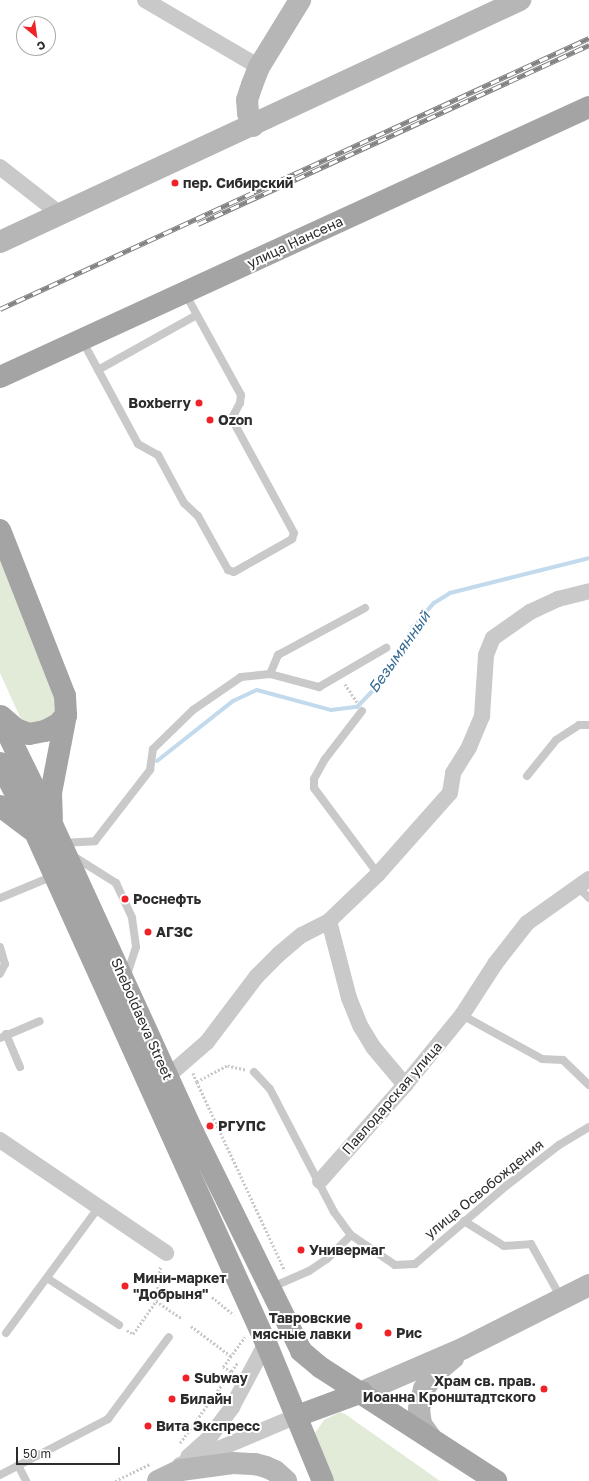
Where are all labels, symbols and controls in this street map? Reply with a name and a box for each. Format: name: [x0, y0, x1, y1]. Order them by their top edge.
north arrow: [16, 16, 56, 56]
text: С: [35, 38, 48, 54]
place label: пер. Сибирский: [183, 175, 293, 191]
marker: пер. Сибирский: [170, 178, 180, 188]
street label: улица Нансена: [244, 212, 346, 272]
place label: Boxberry: [128, 395, 191, 411]
marker: Boxberry: [194, 398, 204, 408]
place label: Ozon: [218, 412, 253, 428]
marker: Ozon: [205, 415, 215, 425]
water label: Безымянный: [364, 608, 434, 696]
place label: Роснефть: [133, 891, 201, 907]
marker: Роснефть: [120, 894, 130, 904]
place label: АГЗС: [156, 924, 193, 940]
marker: АГЗС: [143, 927, 153, 937]
street label: Sheboldaeva Street: [108, 955, 176, 1083]
street label: Павлодарская улица: [338, 1038, 446, 1158]
place label: РГУПС: [218, 1118, 266, 1134]
marker: РГУПС: [205, 1121, 215, 1131]
street label: улица Освобождения: [421, 1136, 547, 1242]
place label: Универмаг: [309, 1242, 385, 1258]
marker: Универмаг: [296, 1245, 306, 1255]
place label: Мини-маркет "Добрыня": [133, 1270, 226, 1302]
marker: Мини-маркет "Добрыня": [120, 1281, 130, 1291]
place label: Тавровские мясные лавки: [252, 1310, 351, 1342]
marker: Тавровские мясные лавки: [354, 1321, 364, 1331]
place label: Рис: [396, 1325, 422, 1341]
marker: Рис: [383, 1328, 393, 1338]
place label: Subway: [194, 1370, 248, 1386]
marker: Subway: [181, 1373, 191, 1383]
place label: Храм св. прав. Иоанна Кронштадтского: [363, 1373, 536, 1406]
marker: Храм св. прав. Иоанна Кронштадтского: [539, 1384, 549, 1394]
place label: Билайн: [180, 1391, 232, 1407]
marker: Билайн: [167, 1394, 177, 1404]
place label: Вита Экспресс: [156, 1418, 260, 1434]
marker: Вита Экспресс: [143, 1421, 153, 1431]
scale bar: [18, 1439, 122, 1465]
text: 50 m: [23, 1446, 51, 1461]

